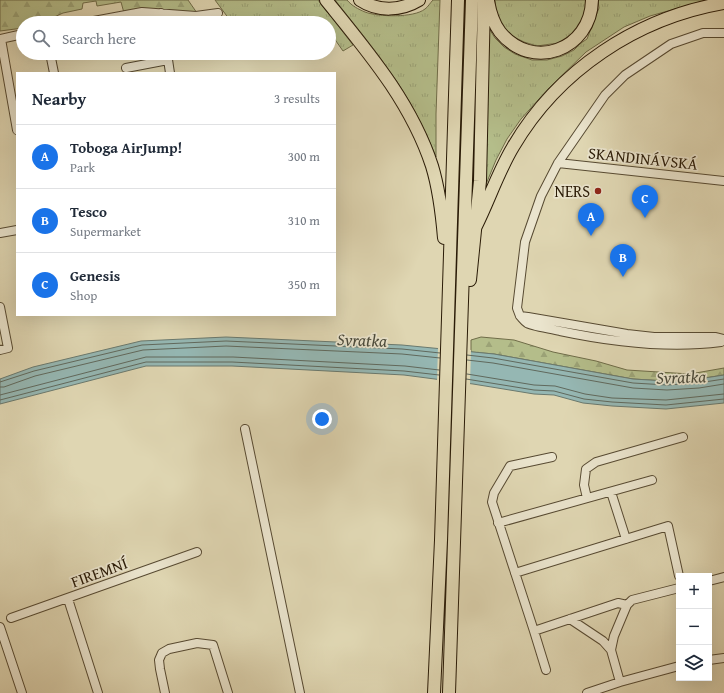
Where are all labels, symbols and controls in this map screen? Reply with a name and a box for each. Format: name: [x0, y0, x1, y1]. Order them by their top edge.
search box: [16, 16, 336, 60]
icon: search: [30, 27, 52, 49]
text: Search here: [62, 28, 136, 49]
text: Nearby: [32, 86, 86, 111]
text: 3 results: [274, 89, 320, 108]
text: Toboga AirJump!: [70, 137, 182, 158]
street label: SKANDINÁVSKÁ: [587, 140, 699, 176]
text: A: [41, 147, 49, 166]
text: 300 m: [288, 147, 320, 166]
text: Park: [70, 158, 95, 177]
place label: NERS: [554, 179, 590, 203]
pin: C: [632, 185, 658, 218]
marker: NERS: [593, 186, 603, 196]
text: Tesco: [70, 201, 107, 222]
pin: A: [578, 203, 604, 236]
text: B: [41, 211, 49, 230]
text: 310 m: [288, 211, 320, 230]
text: Supermarket: [70, 222, 141, 241]
pin: B: [610, 244, 636, 277]
text: Genesis: [70, 265, 120, 286]
text: C: [41, 275, 49, 294]
text: 350 m: [288, 275, 320, 294]
text: Shop: [70, 286, 97, 305]
water label: Svratka: [337, 326, 388, 353]
water label: Svratka: [656, 363, 707, 390]
your location: [312, 409, 332, 429]
street label: FIREMNÍ: [67, 550, 132, 593]
map controls: [676, 573, 712, 681]
button: +: [676, 573, 712, 609]
button: −: [676, 609, 712, 645]
button: layers: [676, 645, 712, 681]

